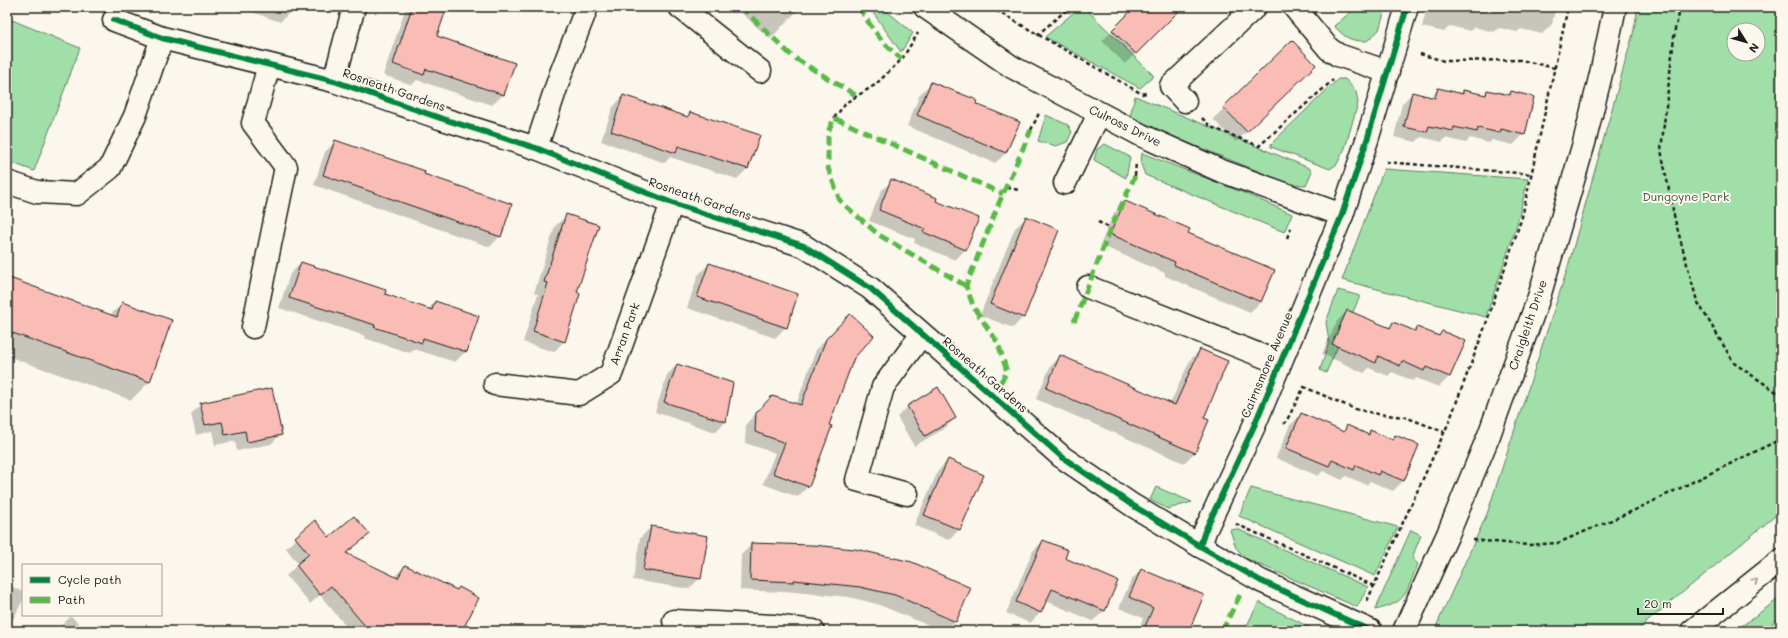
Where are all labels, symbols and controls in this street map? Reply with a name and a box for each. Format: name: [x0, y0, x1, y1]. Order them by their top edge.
north arrow: [1726, 22, 1766, 62]
text: N: [1746, 40, 1763, 56]
street label: Rosneath Gardens: [341, 64, 448, 114]
street label: Culross Drive: [1087, 101, 1164, 150]
street label: Rosneath Gardens: [647, 173, 754, 223]
park label: Dungoyne Park: [1643, 188, 1729, 204]
street label: Craigleith Drive: [1504, 277, 1550, 372]
street label: Arran Park: [605, 300, 643, 367]
street label: Cairnsmore Avenue: [1236, 309, 1296, 420]
street label: Rosneath Gardens: [940, 333, 1032, 416]
legend: [22, 564, 162, 616]
text: Cycle path: [58, 571, 121, 587]
one-way arrow: [1750, 578, 1758, 585]
scale bar: [1638, 590, 1723, 616]
text: Path: [58, 591, 85, 607]
text: 20 m: [1644, 595, 1672, 611]

